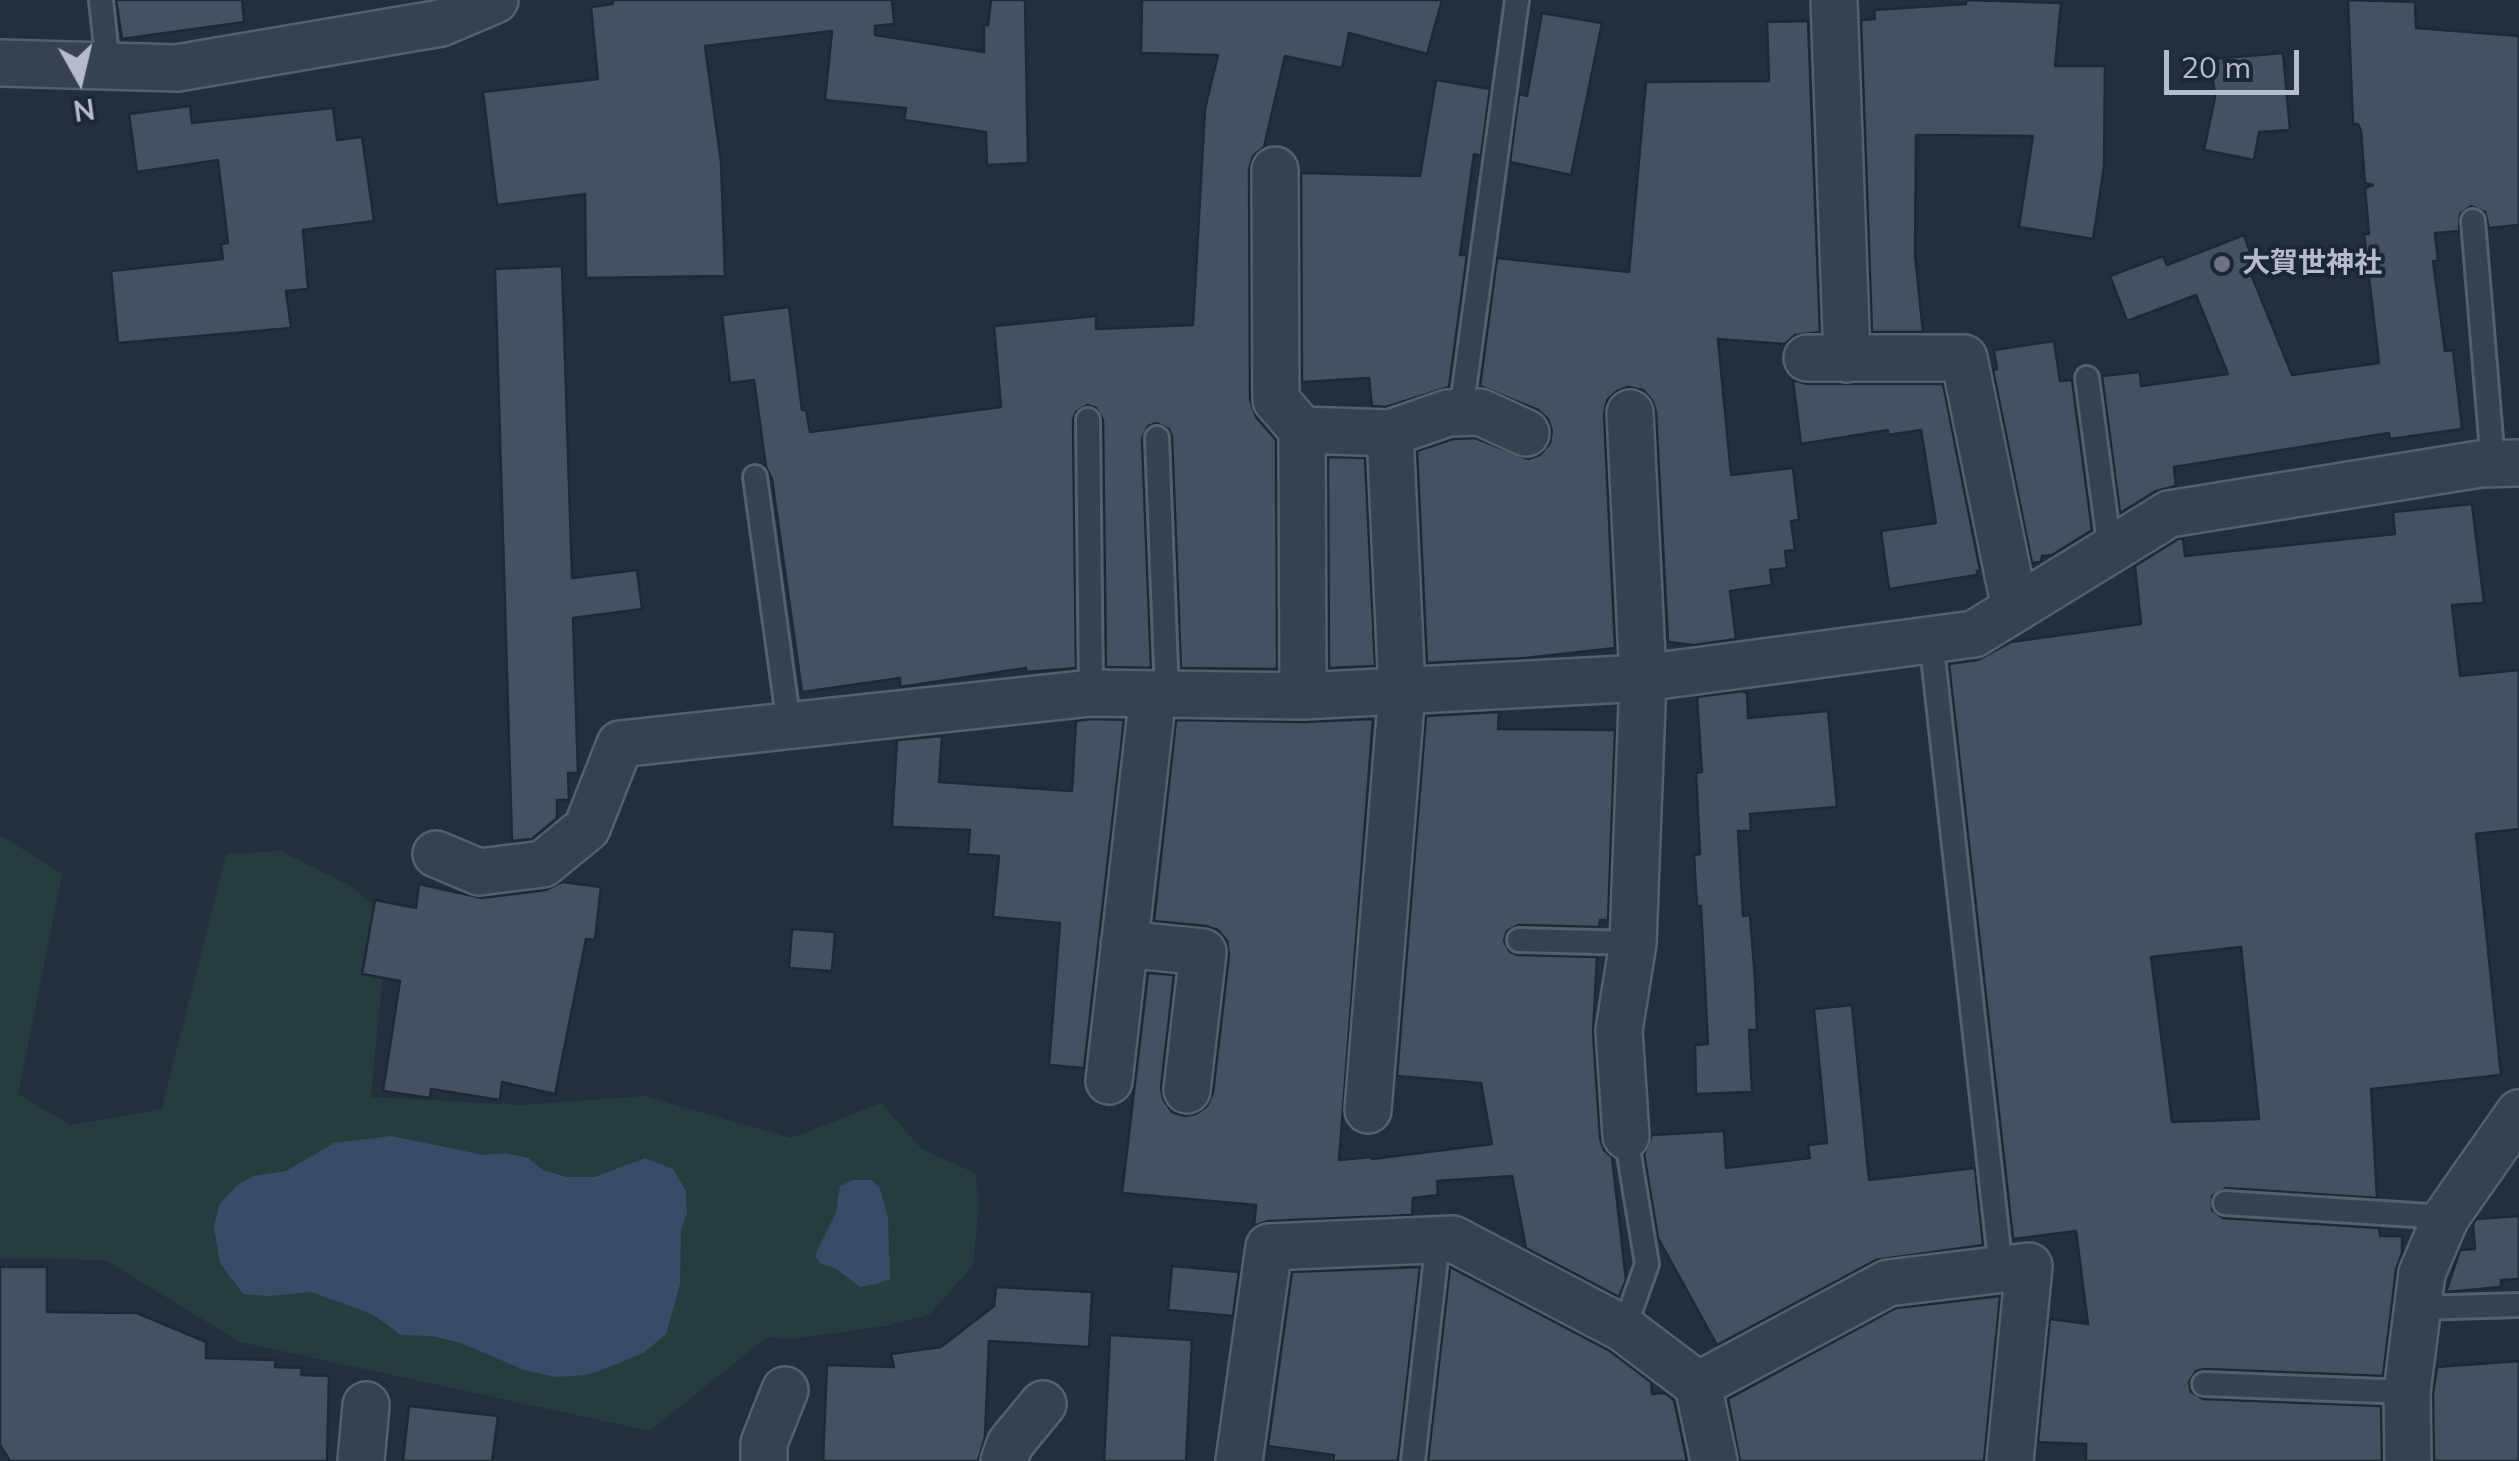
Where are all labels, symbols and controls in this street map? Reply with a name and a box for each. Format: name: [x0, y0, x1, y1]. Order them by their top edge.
north arrow: [30, 30, 130, 130]
scale bar: [2169, 30, 2304, 92]
text: 20 m: [2181, 48, 2251, 86]
text: N: [71, 91, 97, 129]
place label: 大賀世神社: [2242, 247, 2382, 281]
marker: 大賀世神社: [2211, 253, 2233, 275]

